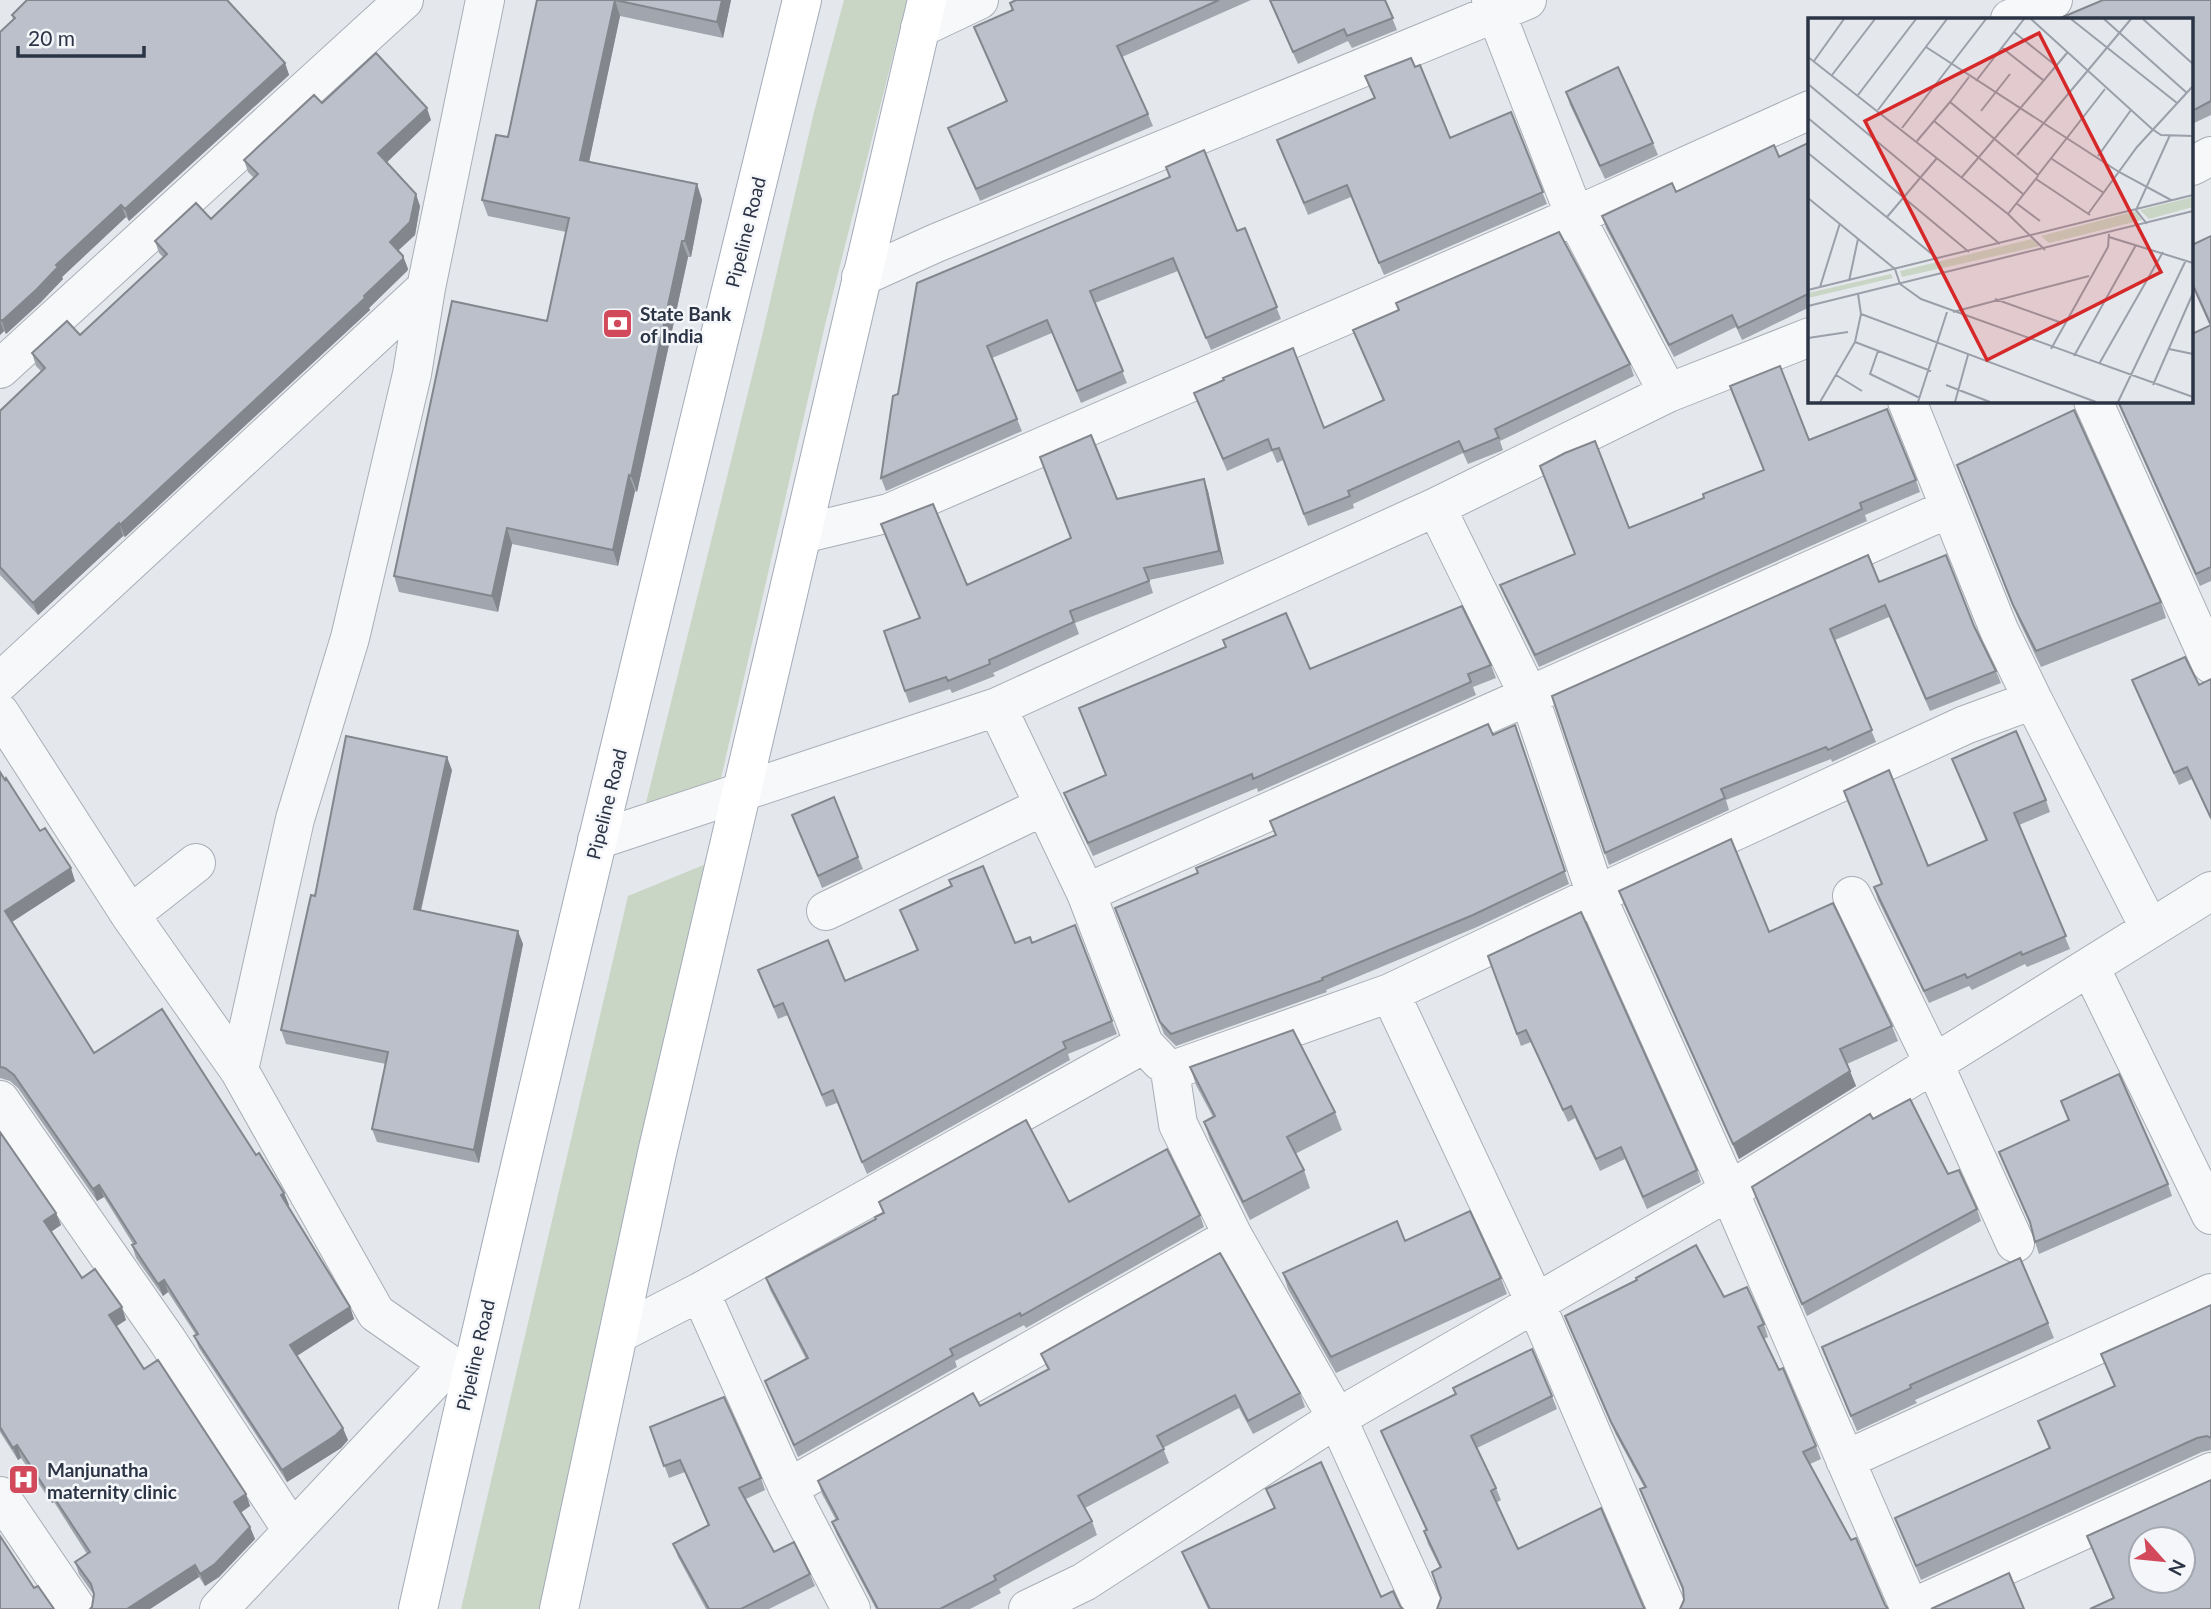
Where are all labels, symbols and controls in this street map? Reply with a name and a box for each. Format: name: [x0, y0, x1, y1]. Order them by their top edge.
scale bar: [18, 14, 144, 58]
inset map: [1808, 18, 2194, 402]
text: 20 m: [28, 25, 75, 50]
street label: Pipeline Road: [720, 174, 770, 290]
place label: State Bank of India: [640, 302, 732, 347]
bank icon: State Bank of India: [600, 307, 634, 341]
street label: Pipeline Road: [581, 746, 631, 862]
street label: Pipeline Road: [451, 1297, 499, 1413]
place label: Manjunatha maternity clinic: [47, 1458, 177, 1503]
hospital icon: Manjunatha maternity clinic: [7, 1463, 41, 1497]
north arrow: [2127, 1525, 2197, 1595]
text: N: [2164, 1556, 2191, 1580]

